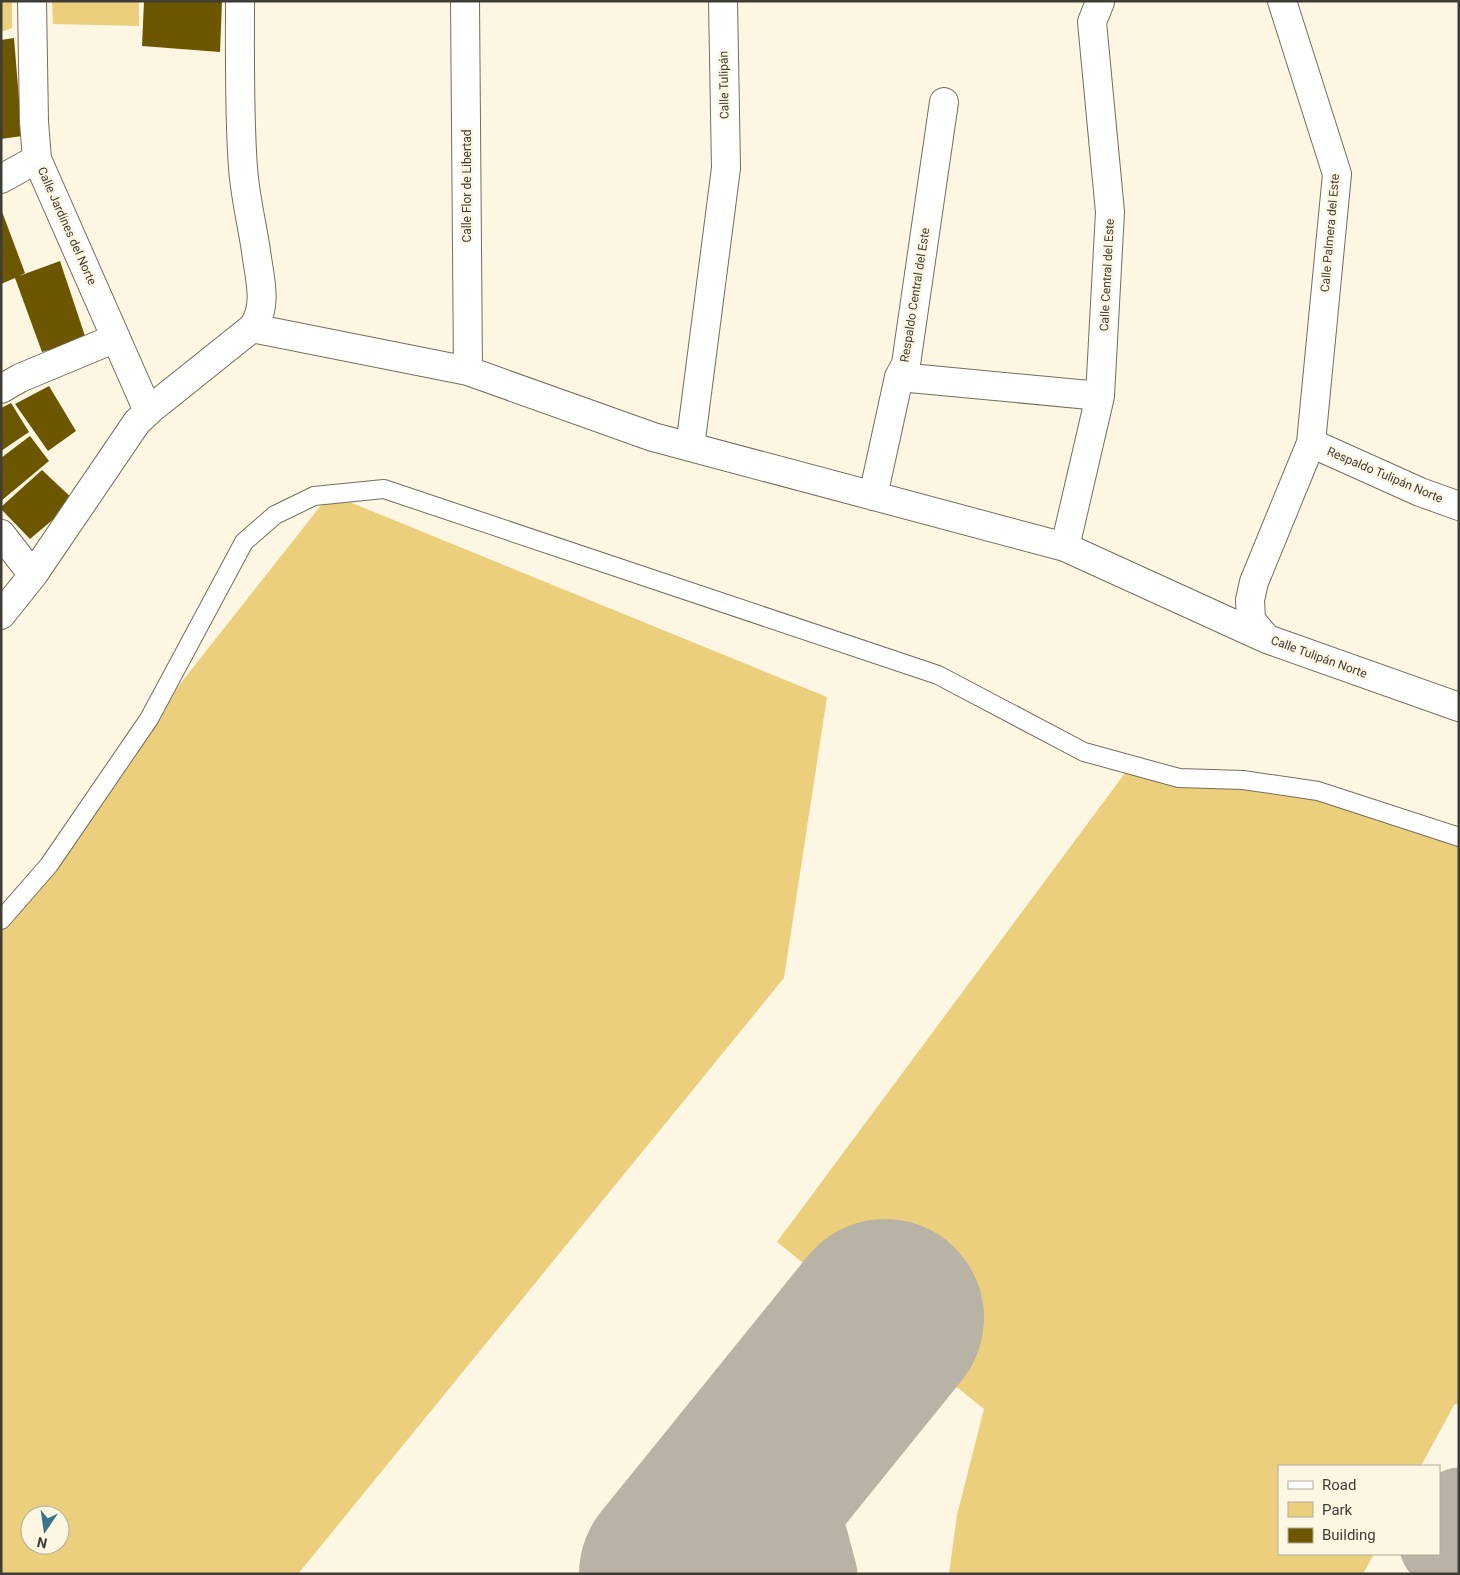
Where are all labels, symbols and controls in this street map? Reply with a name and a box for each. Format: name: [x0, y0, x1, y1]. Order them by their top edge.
street label: Calle Tulipán: [716, 51, 732, 119]
street label: Calle Flor de Libertad: [460, 129, 474, 243]
street label: Calle Jardines del Norte: [35, 165, 99, 287]
street label: Calle Palmera del Este: [1318, 173, 1342, 293]
street label: Calle Central del Este: [1097, 218, 1117, 332]
street label: Respaldo Central del Este: [897, 227, 933, 363]
street label: Respaldo Tulipán Norte: [1325, 444, 1445, 506]
street label: Calle Tulipán Norte: [1269, 633, 1369, 681]
legend: [1278, 1465, 1440, 1555]
text: Road: [1322, 1476, 1356, 1494]
text: Park: [1322, 1501, 1353, 1519]
north arrow: [20, 1505, 70, 1555]
text: Building: [1322, 1526, 1376, 1544]
text: N: [35, 1534, 49, 1552]

